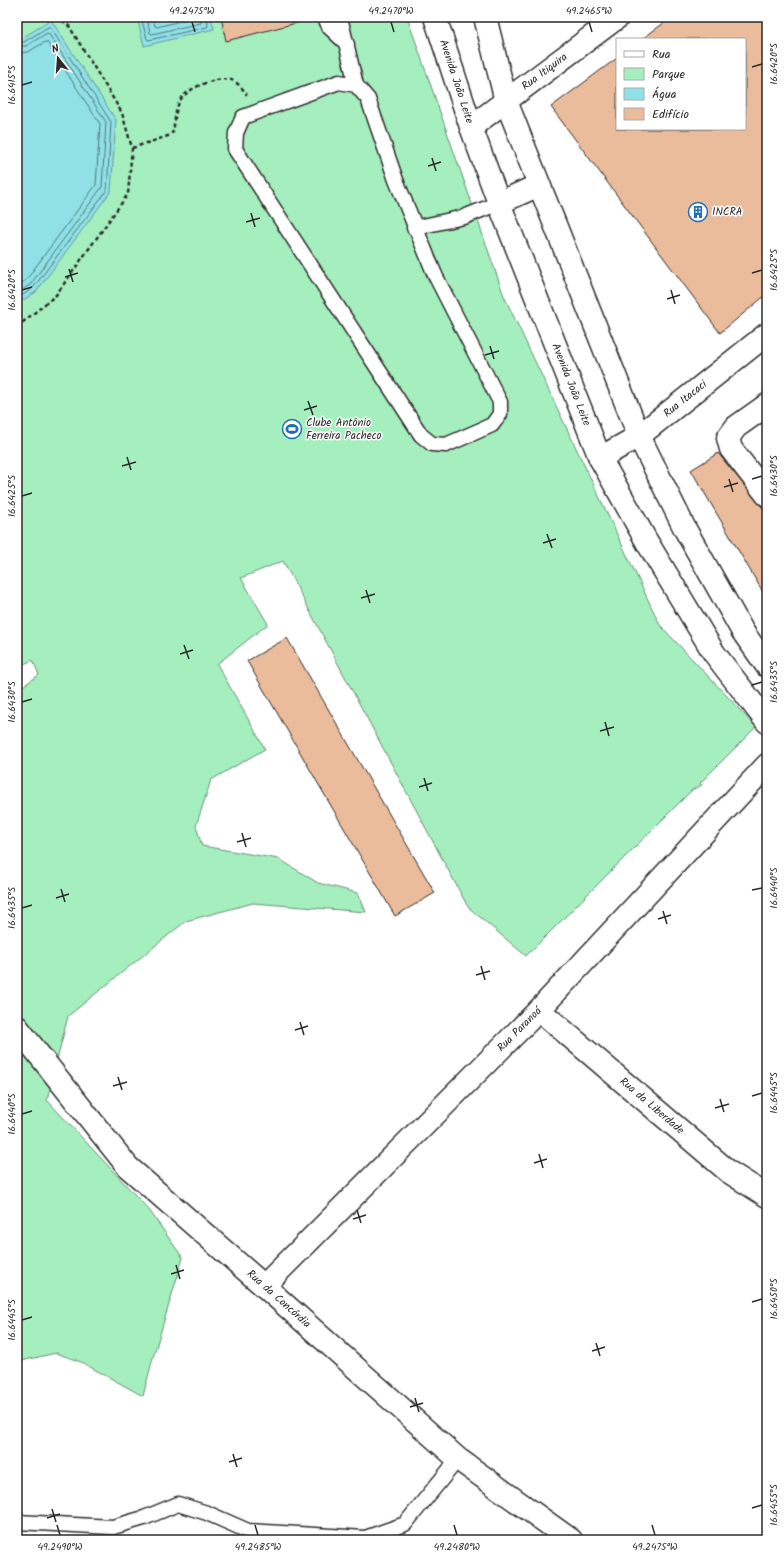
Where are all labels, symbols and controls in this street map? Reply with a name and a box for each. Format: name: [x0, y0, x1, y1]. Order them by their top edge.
text: 49.2475°W: [169, 3, 215, 19]
text: 49.2470°W: [369, 3, 414, 19]
text: 49.2465°W: [566, 3, 612, 19]
street label: Avenida João Leite: [434, 37, 478, 126]
north arrow: [38, 38, 78, 78]
legend: [616, 38, 746, 130]
text: N: [49, 40, 61, 59]
text: 16.6420°S: [766, 42, 782, 85]
text: Rua: [652, 45, 671, 64]
street label: Rua Itiquira: [518, 49, 572, 95]
text: 16.6415°S: [4, 65, 20, 105]
text: Parque: [652, 65, 686, 84]
text: Água: [652, 85, 677, 104]
text: Edifício: [652, 105, 689, 124]
building icon: INCRA: [687, 201, 709, 223]
place label: INCRA: [712, 203, 743, 221]
text: 16.6425°S: [766, 248, 782, 291]
text: 16.6420°S: [4, 268, 20, 311]
street label: Avenida João Leite: [546, 341, 595, 429]
street label: Rua Itacaci: [659, 376, 711, 422]
place label: Clube Antônio Ferreira Pacheco: [306, 414, 382, 445]
sports icon: Clube Antônio Ferreira Pacheco: [281, 418, 303, 440]
text: 16.6430°S: [766, 455, 782, 497]
text: 16.6425°S: [4, 474, 20, 517]
text: 16.6435°S: [766, 660, 782, 703]
text: 16.6430°S: [4, 681, 20, 723]
text: 16.6440°S: [766, 867, 782, 909]
text: 16.6435°S: [4, 886, 20, 929]
street label: Rua Paranoá: [493, 1002, 547, 1056]
text: 16.6445°S: [766, 1071, 782, 1114]
street label: Rua da Liberdade: [615, 1073, 688, 1139]
text: 16.6440°S: [4, 1093, 20, 1135]
street label: Rua da Concórdia: [242, 1266, 315, 1333]
text: 16.6450°S: [766, 1278, 782, 1320]
text: 16.6445°S: [4, 1298, 20, 1341]
text: 16.6455°S: [766, 1484, 782, 1526]
text: 49.2490°W: [37, 1539, 83, 1555]
text: 49.2485°W: [235, 1539, 282, 1555]
text: 49.2480°W: [434, 1539, 480, 1555]
text: 49.2475°W: [632, 1539, 678, 1555]

